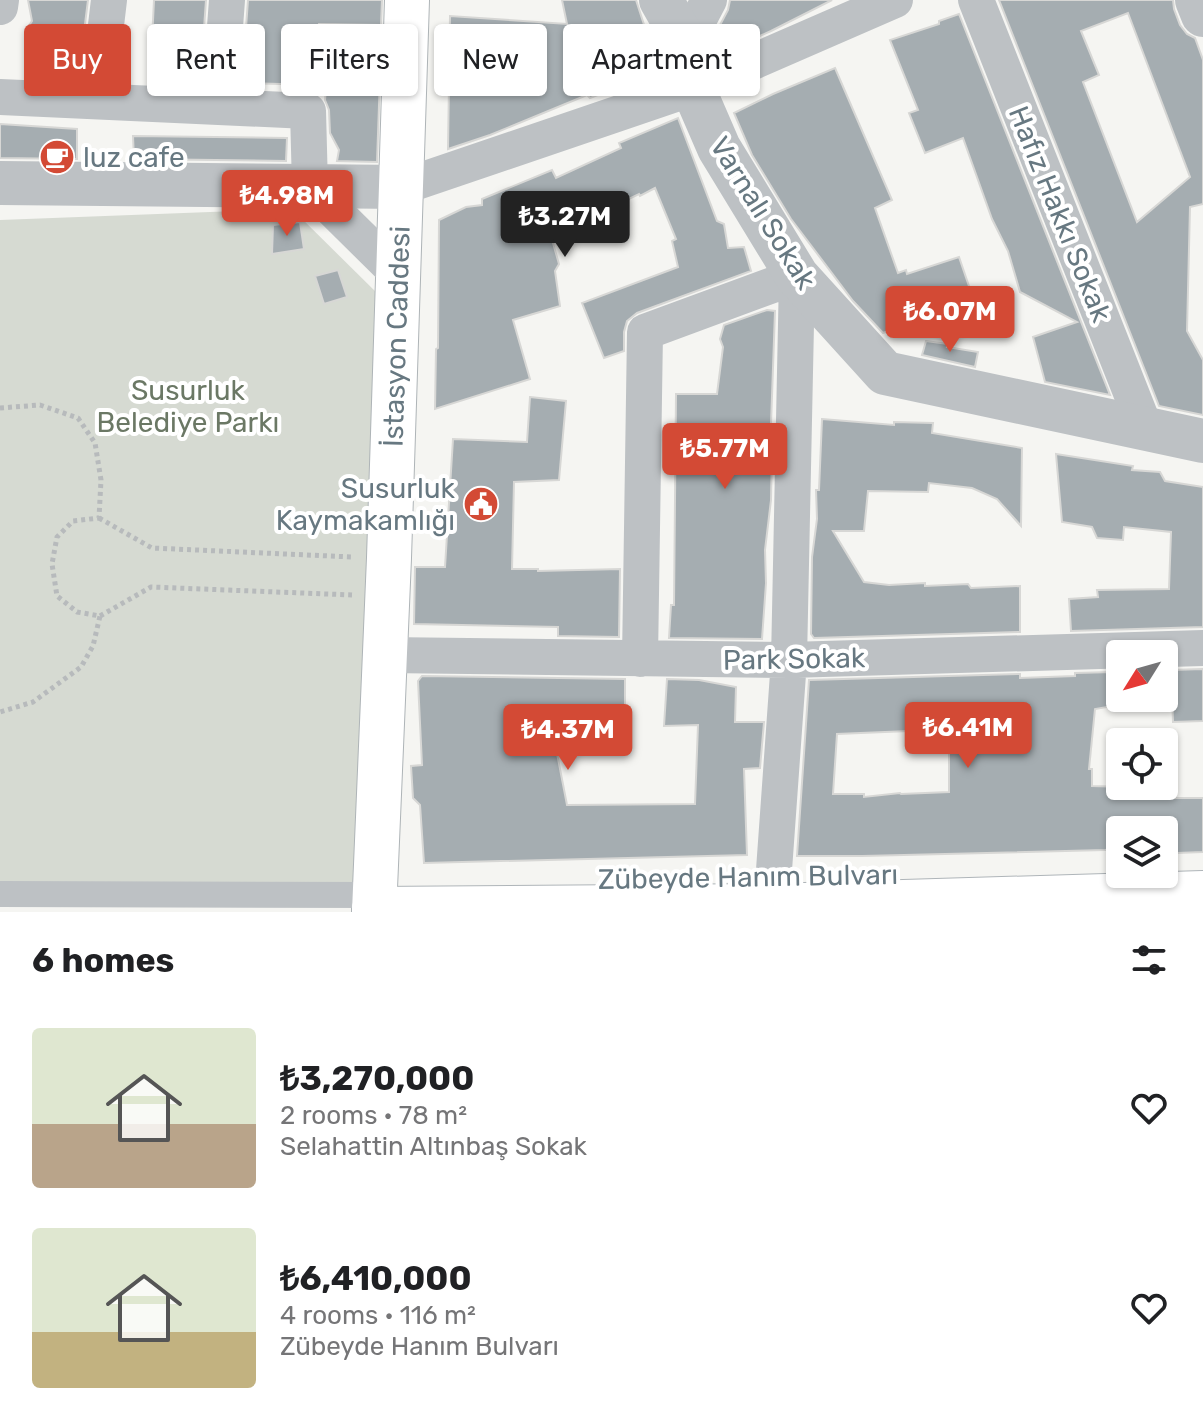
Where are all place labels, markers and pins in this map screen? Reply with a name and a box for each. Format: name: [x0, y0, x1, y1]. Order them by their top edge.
cafe icon: luz cafe: [38, 138, 76, 176]
place label: luz cafe: [83, 141, 185, 174]
pin: ₺4.98M: [222, 170, 352, 238]
pin: ₺3.27M: [500, 191, 630, 259]
pin: ₺6.07M: [885, 286, 1015, 354]
pin: ₺5.77M: [660, 423, 790, 491]
place label: Susurluk Kaymakamlığı: [276, 472, 456, 537]
public building icon: Susurluk Kaymakamlığı: [462, 485, 500, 523]
pin: ₺6.41M: [903, 702, 1033, 770]
pin: ₺4.37M: [503, 704, 633, 772]

